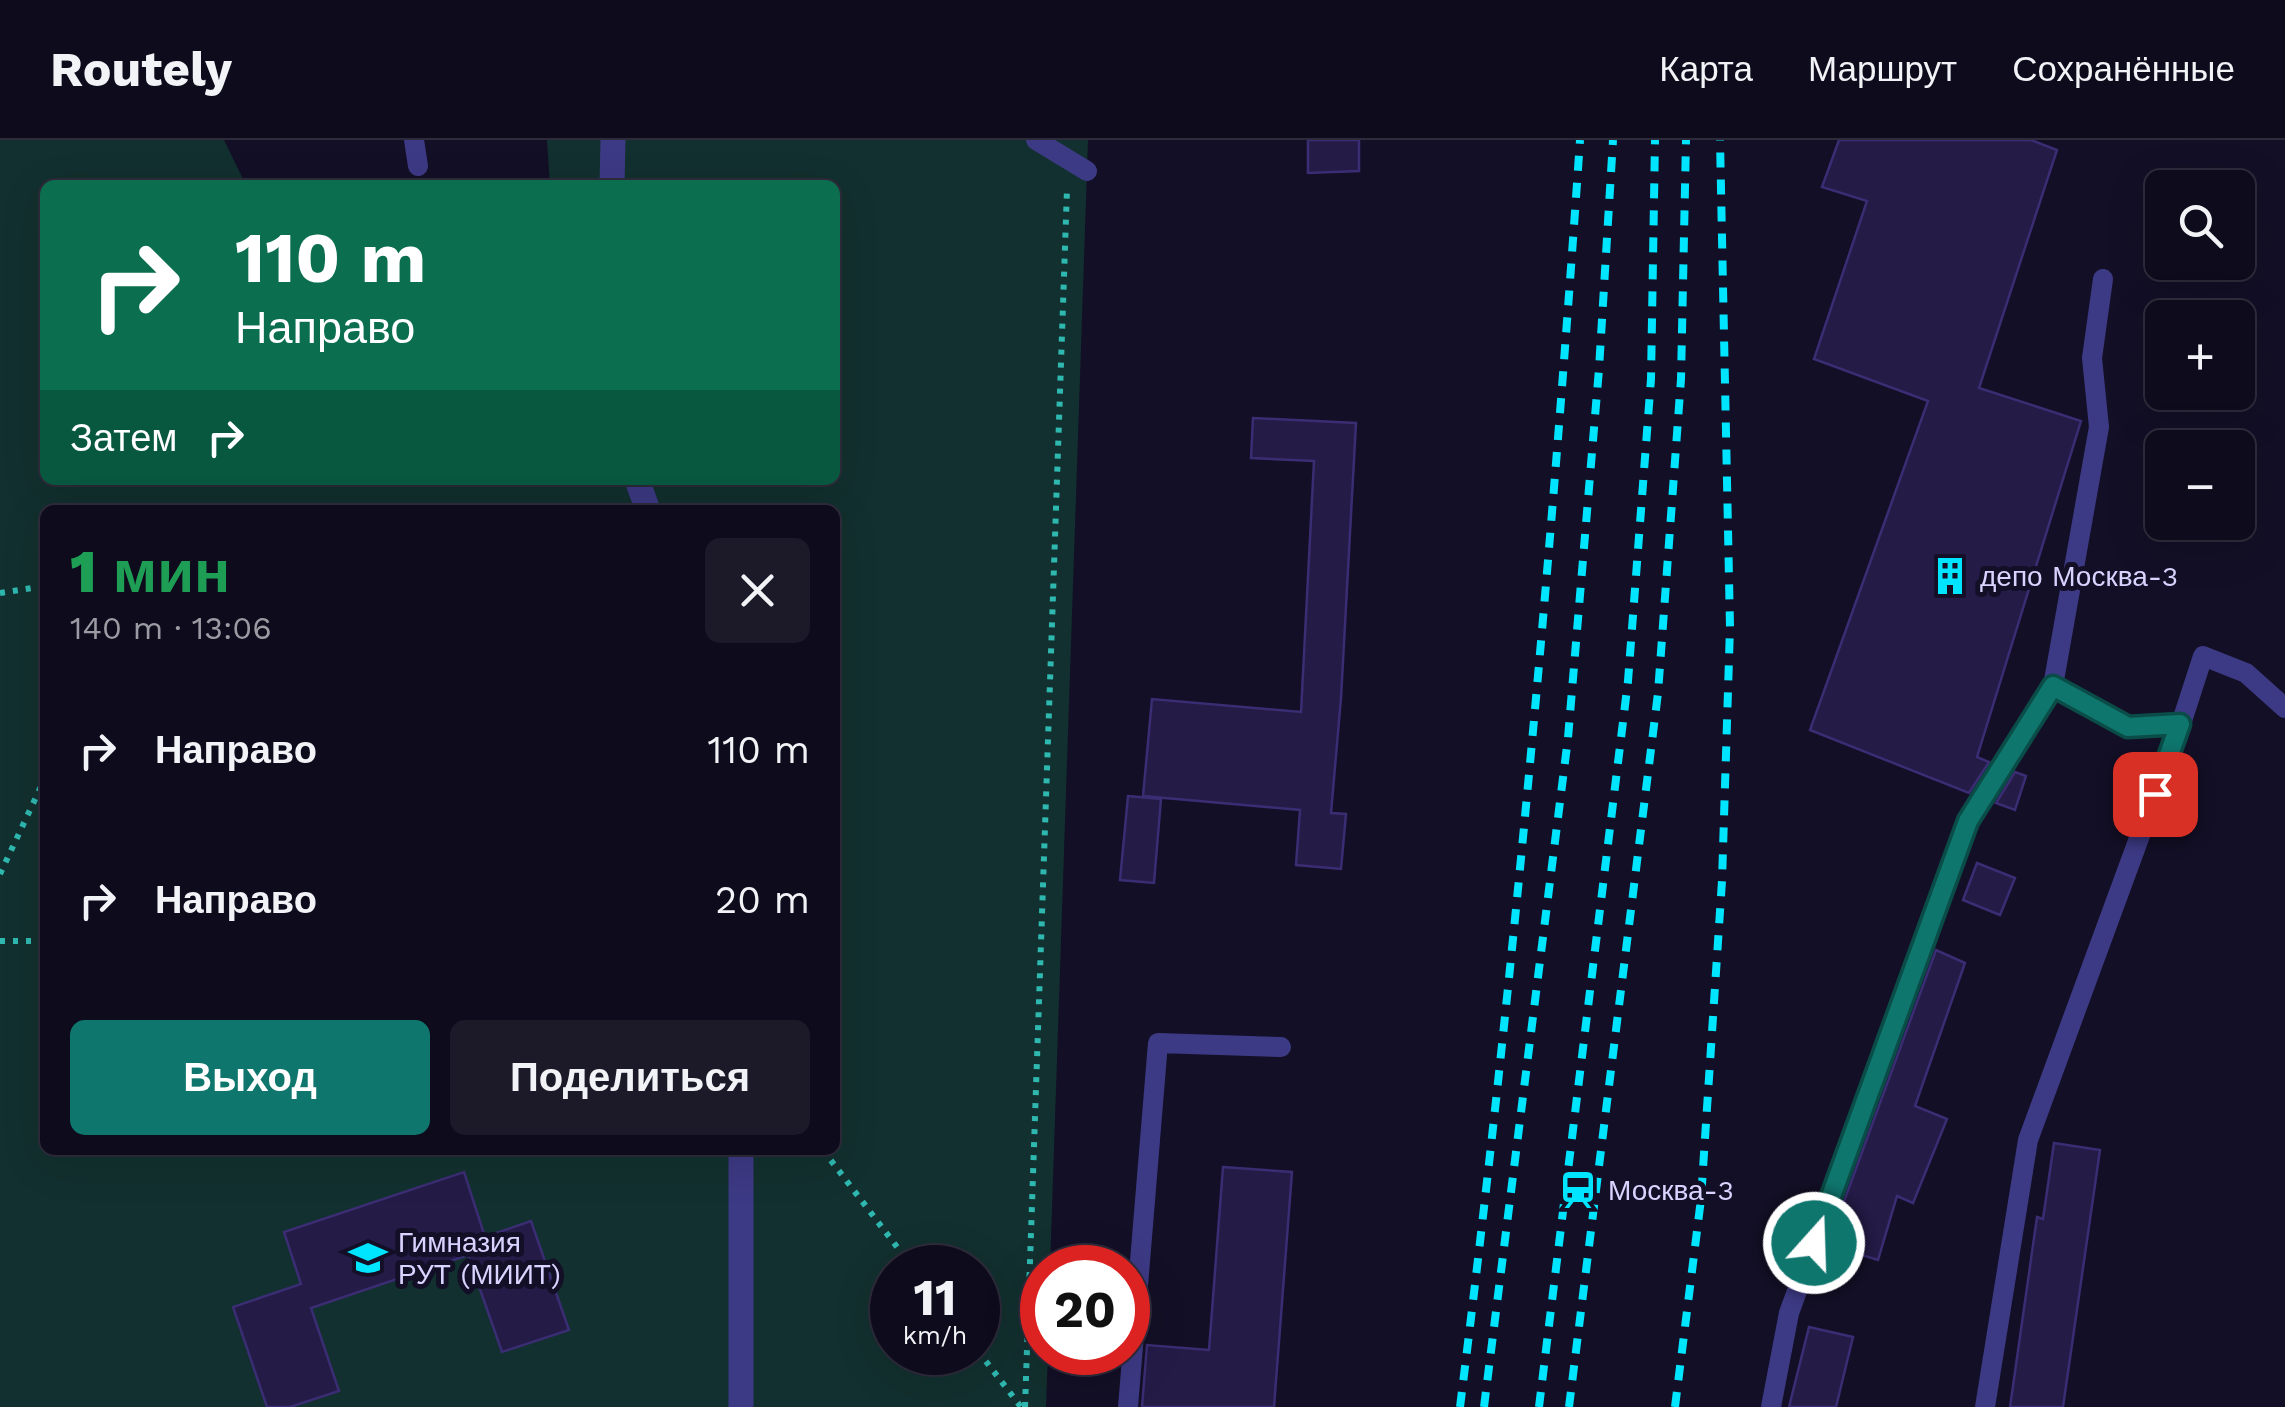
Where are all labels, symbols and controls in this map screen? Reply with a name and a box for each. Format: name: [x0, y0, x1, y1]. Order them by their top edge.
text: Routely: [50, 41, 232, 98]
text: Карта: [1659, 48, 1753, 90]
text: Маршрут: [1808, 48, 1957, 90]
text: Сохранённые: [2012, 48, 2235, 90]
map controls: [2145, 170, 2255, 540]
button: search: [2145, 170, 2255, 280]
text: 110 m: [235, 217, 426, 299]
icon: right: [70, 220, 200, 350]
button: +: [2145, 300, 2255, 410]
text: Направо: [235, 301, 415, 354]
icon: right: [198, 410, 253, 465]
text: Затем: [70, 416, 178, 460]
button: −: [2145, 430, 2255, 540]
text: 1 мин: [70, 536, 230, 607]
button: close: [705, 538, 810, 643]
building icon: депо Москва-3: [1929, 555, 1971, 597]
place label: депо Москва-3: [1980, 560, 2178, 593]
text: 140 m · 13:06: [70, 609, 272, 647]
icon: right: [70, 723, 125, 778]
text: Направо: [155, 728, 317, 772]
text: 110 m: [708, 728, 810, 772]
pin: [2113, 752, 2198, 837]
icon: arrive: [2128, 767, 2183, 822]
icon: right: [70, 873, 125, 928]
text: Направо: [155, 878, 317, 922]
text: 20 m: [715, 878, 810, 922]
button: Выход: [70, 1020, 430, 1135]
button: Поделиться: [450, 1020, 810, 1135]
station icon: Москва-3: [1557, 1169, 1599, 1211]
place label: Москва-3: [1608, 1174, 1734, 1207]
position arrow: [1762, 1191, 1866, 1295]
place label: Гимназия РУТ (МИИТ): [398, 1226, 561, 1291]
school or university icon: Гимназия РУТ (МИИТ): [347, 1237, 389, 1279]
speed limit sign: 20: [1020, 1245, 1150, 1375]
text: 11: [913, 1268, 957, 1327]
text: km/h: [903, 1321, 967, 1350]

